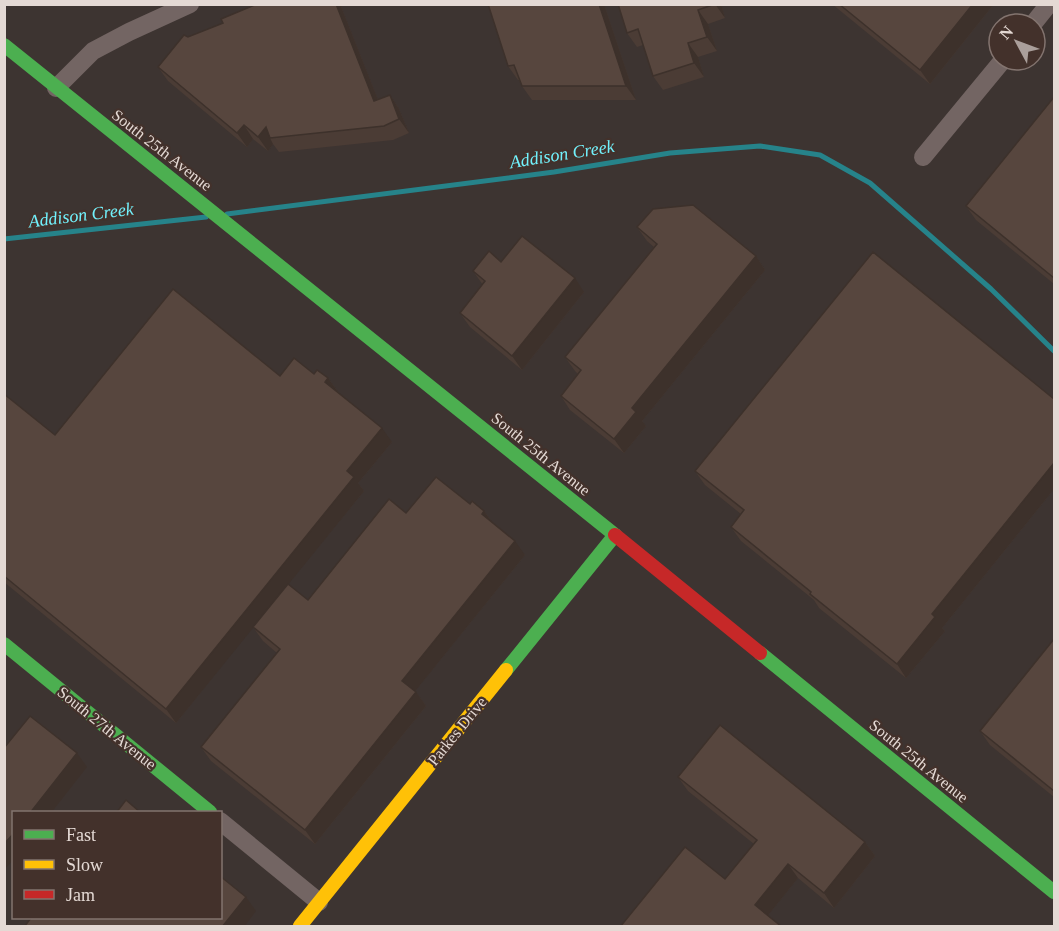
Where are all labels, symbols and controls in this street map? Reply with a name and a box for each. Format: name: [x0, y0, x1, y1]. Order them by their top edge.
north arrow: [987, 12, 1047, 72]
text: N: [996, 22, 1017, 42]
street label: South 25th Avenue: [109, 106, 215, 194]
water label: Addison Creek: [507, 136, 617, 172]
water label: Addison Creek: [26, 199, 136, 231]
street label: South 25th Avenue: [488, 409, 594, 499]
street label: South 27th Avenue: [54, 683, 160, 773]
street label: Parkes Drive: [424, 693, 490, 769]
street label: South 25th Avenue: [866, 716, 972, 806]
legend: [12, 811, 222, 919]
text: Fast: [66, 825, 96, 845]
text: Slow: [66, 855, 103, 875]
text: Jam: [66, 885, 95, 905]

